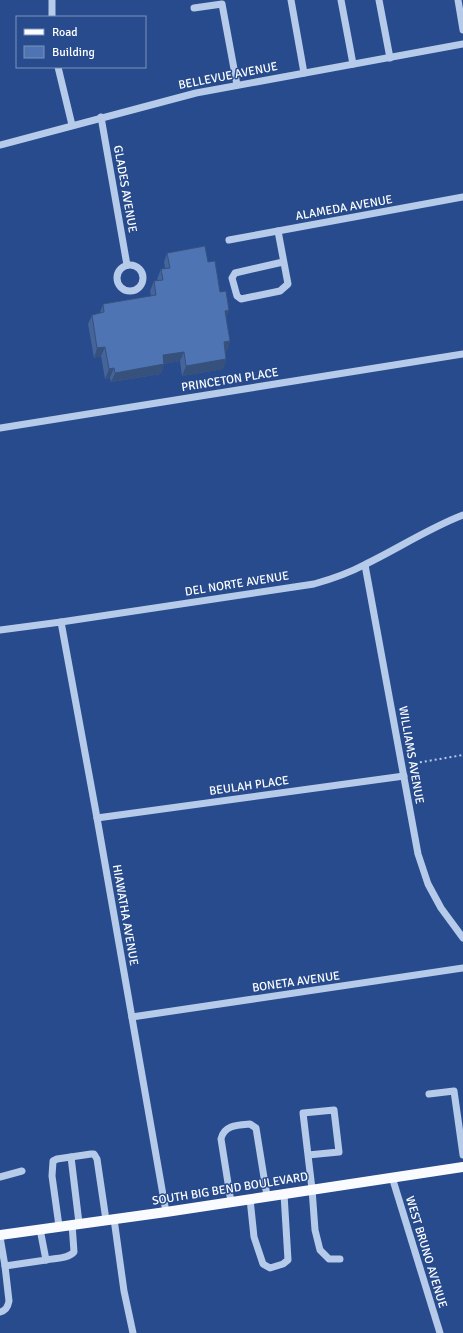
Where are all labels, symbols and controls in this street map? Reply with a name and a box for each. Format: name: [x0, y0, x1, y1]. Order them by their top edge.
legend: [16, 16, 146, 68]
text: Road: [52, 25, 78, 40]
text: Building: [52, 45, 95, 60]
street label: BELLEVUE AVENUE: [177, 59, 279, 93]
street label: GLADES AVENUE: [110, 144, 140, 234]
street label: ALAMEDA AVENUE: [294, 192, 394, 224]
street label: PRINCETON PLACE: [180, 365, 280, 395]
street label: DEL NORTE AVENUE: [184, 568, 290, 600]
street label: WILLIAMS AVENUE: [395, 705, 427, 805]
street label: BEULAH PLACE: [208, 773, 290, 799]
street label: HIAWATHA AVENUE: [109, 863, 141, 967]
street label: BONETA AVENUE: [251, 968, 341, 996]
street label: SOUTH BIG BEND BOULEVARD: [151, 1169, 309, 1209]
street label: WEST BRUNO AVENUE: [402, 1194, 450, 1310]

